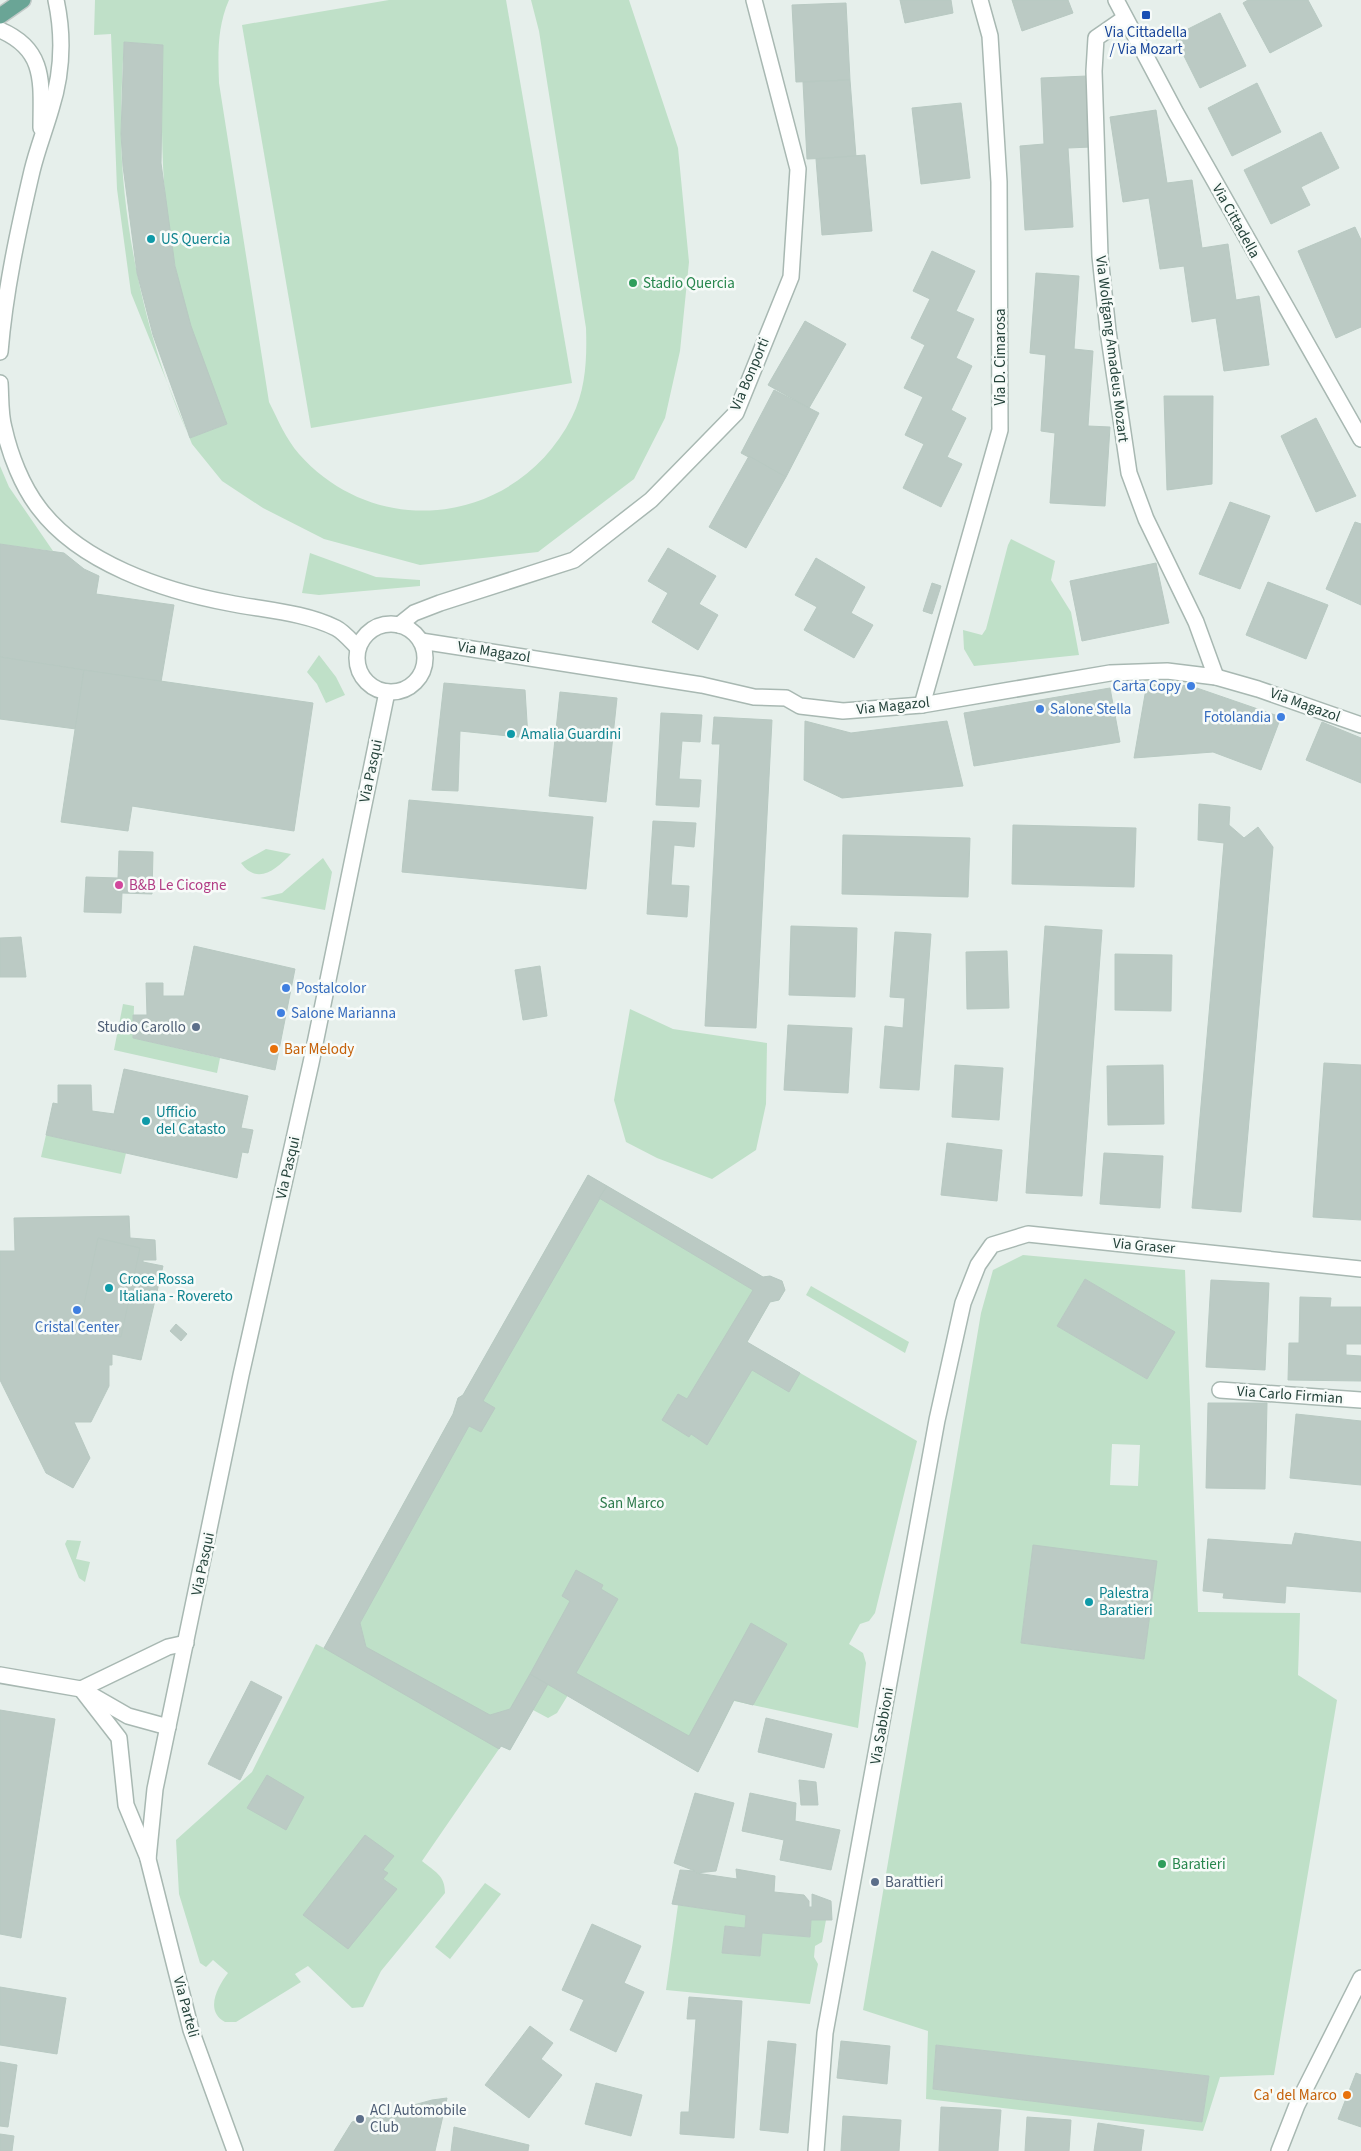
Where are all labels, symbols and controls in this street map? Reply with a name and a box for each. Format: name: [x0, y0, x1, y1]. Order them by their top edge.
marker: Via Cittadella / Via Mozart: [1140, 9, 1152, 21]
place label: Via Cittadella / Via Mozart: [1105, 22, 1187, 60]
street label: Via Cittadella: [1207, 180, 1265, 262]
place label: US Quercia: [161, 229, 230, 250]
marker: US Quercia: [145, 233, 157, 245]
street label: Via Wolfgang Amadeus Mozart: [1090, 255, 1134, 443]
place label: Stadio Quercia: [643, 273, 735, 294]
marker: Stadio Quercia: [627, 277, 639, 289]
street label: Via D. Cimarosa: [990, 308, 1011, 406]
street label: Via Bonporti: [725, 334, 775, 414]
street label: Via Magazol: [456, 636, 532, 668]
place label: Carta Copy: [1112, 676, 1181, 697]
marker: Carta Copy: [1185, 680, 1197, 692]
street label: Via Magazol: [1267, 683, 1343, 727]
street label: Via Magazol: [855, 692, 931, 720]
place label: Salone Stella: [1050, 699, 1131, 720]
marker: Salone Stella: [1034, 703, 1046, 715]
place label: Fotolandia: [1204, 707, 1271, 728]
marker: Fotolandia: [1275, 711, 1287, 723]
place label: Amalia Guardini: [521, 724, 621, 745]
marker: Amalia Guardini: [505, 728, 517, 740]
street label: Via Pasqui: [354, 738, 388, 804]
place label: B&B Le Cicogne: [129, 875, 226, 896]
marker: B&B Le Cicogne: [113, 879, 125, 891]
place label: Postalcolor: [296, 978, 367, 999]
marker: Postalcolor: [280, 982, 292, 994]
place label: Salone Marianna: [291, 1003, 396, 1024]
marker: Salone Marianna: [275, 1007, 287, 1019]
place label: Studio Carollo: [97, 1017, 186, 1038]
marker: Studio Carollo: [190, 1021, 202, 1033]
place label: Bar Melody: [284, 1039, 354, 1060]
marker: Bar Melody: [268, 1043, 280, 1055]
place label: Ufficio del Catasto: [156, 1102, 226, 1140]
marker: Ufficio del Catasto: [140, 1115, 152, 1127]
street label: Via Pasqui: [271, 1135, 305, 1201]
street label: Via Graser: [1112, 1233, 1177, 1259]
place label: Croce Rossa Italiana - Rovereto: [119, 1269, 233, 1307]
marker: Croce Rossa Italiana - Rovereto: [103, 1282, 115, 1294]
marker: Cristal Center: [71, 1304, 83, 1316]
place label: Cristal Center: [35, 1317, 120, 1338]
street label: Via Carlo Firmian: [1236, 1381, 1344, 1409]
park label: San Marco: [600, 1493, 664, 1514]
street label: Via Pasqui: [186, 1531, 220, 1597]
place label: Palestra Baratieri: [1099, 1583, 1153, 1621]
marker: Palestra Baratieri: [1083, 1596, 1095, 1608]
street label: Via Sabbioni: [865, 1686, 899, 1766]
place label: Baratieri: [1172, 1854, 1226, 1875]
marker: Baratieri: [1156, 1858, 1168, 1870]
place label: Barattieri: [885, 1872, 943, 1893]
marker: Barattieri: [869, 1876, 881, 1888]
street label: Via Parteli: [168, 1974, 204, 2040]
place label: Ca' del Marco: [1253, 2085, 1337, 2106]
marker: Ca' del Marco: [1341, 2089, 1353, 2101]
place label: ACI Automobile Club: [370, 2100, 467, 2138]
marker: ACI Automobile Club: [354, 2113, 366, 2125]

